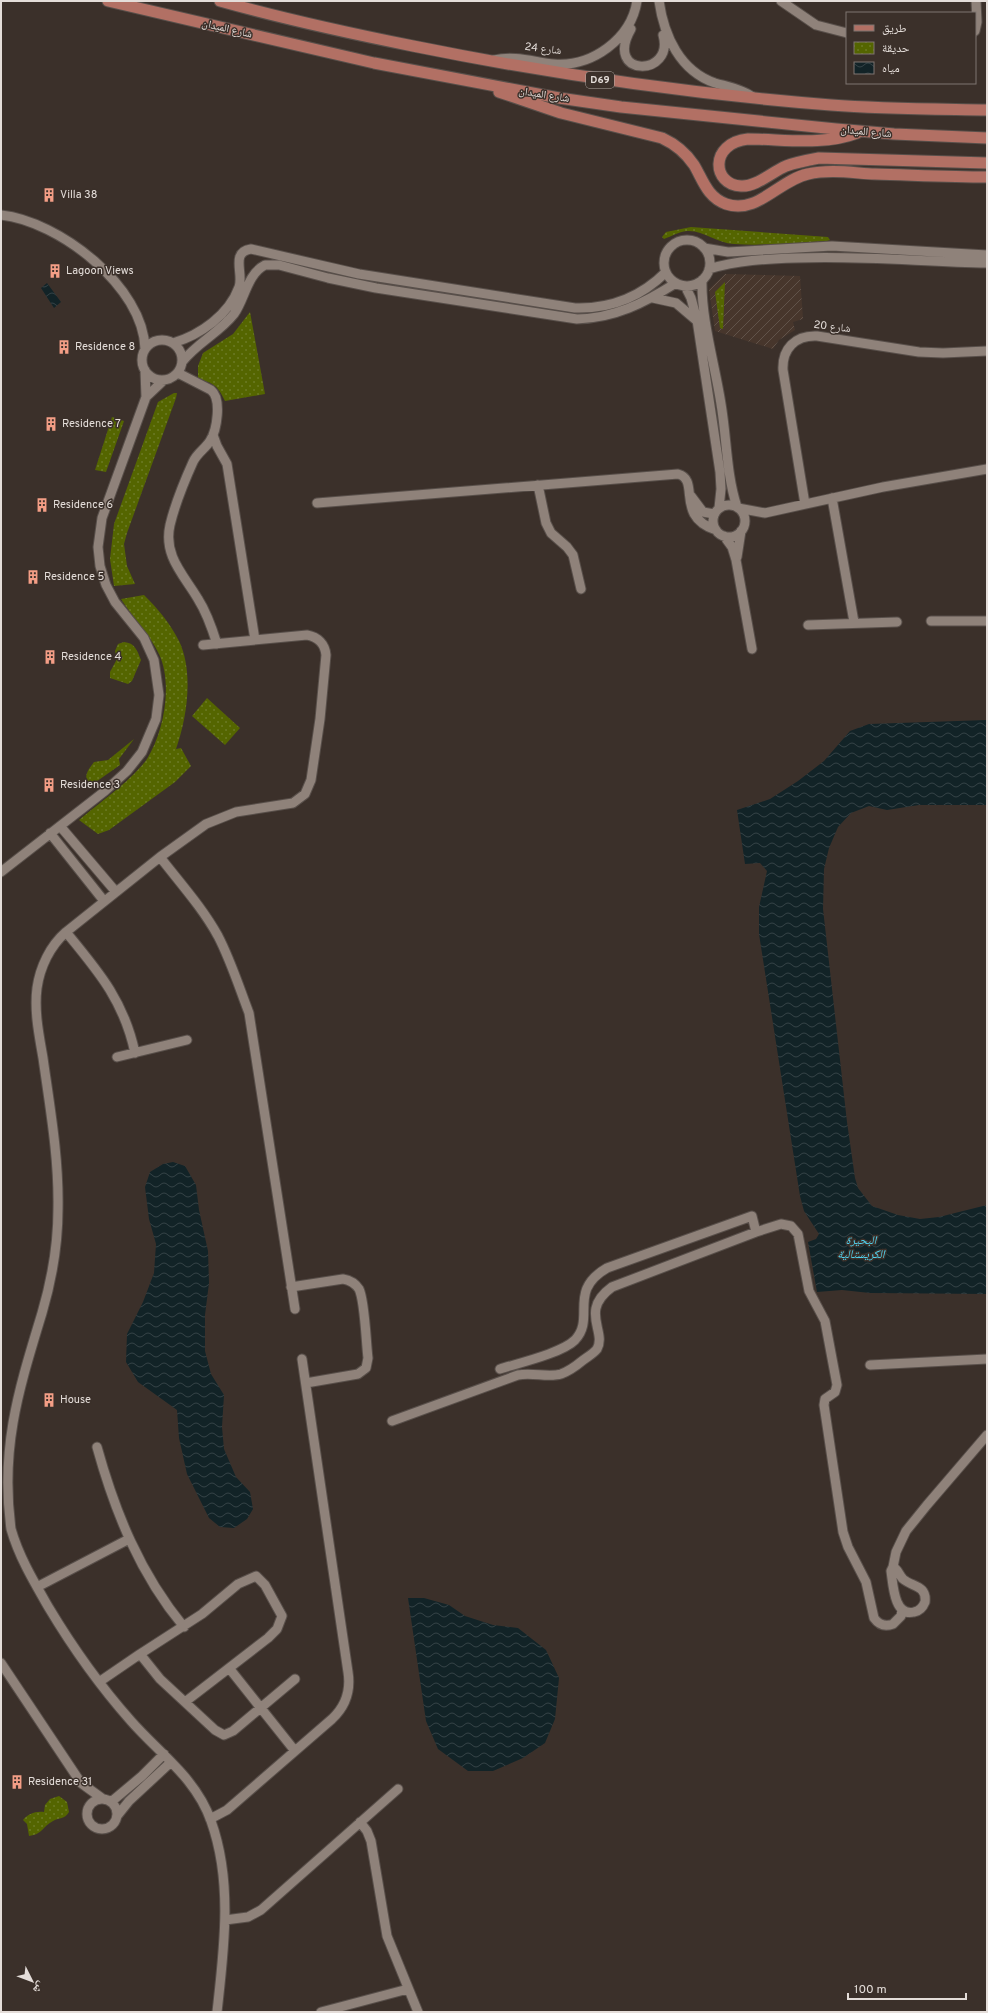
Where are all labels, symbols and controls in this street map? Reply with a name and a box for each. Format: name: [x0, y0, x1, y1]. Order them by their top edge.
legend: [846, 12, 976, 84]
street label: شارع الميدان: [200, 16, 254, 42]
text: طريق: [882, 21, 907, 37]
street label: شارع 24: [524, 40, 562, 58]
text: حديقة: [882, 41, 910, 57]
text: مياه: [882, 61, 900, 77]
road number: D69: [586, 72, 614, 88]
street label: شارع الميدان: [518, 84, 570, 106]
street label: شارع الميدان: [840, 123, 892, 141]
building icon: Villa 38: [41, 187, 57, 203]
place label: Villa 38: [60, 188, 97, 202]
building icon: Lagoon Views: [47, 263, 63, 279]
place label: Lagoon Views: [66, 264, 134, 278]
street label: شارع 20: [813, 318, 851, 336]
building icon: Residence 8: [56, 339, 72, 355]
place label: Residence 8: [75, 340, 135, 354]
building icon: Residence 7: [43, 416, 59, 432]
place label: Residence 7: [62, 417, 121, 431]
building icon: Residence 6: [34, 497, 50, 513]
place label: Residence 6: [53, 498, 113, 512]
building icon: Residence 5: [25, 569, 41, 585]
place label: Residence 5: [44, 570, 104, 584]
building icon: Residence 4: [42, 649, 58, 665]
place label: Residence 4: [61, 650, 121, 664]
building icon: Residence 3: [41, 777, 57, 793]
place label: Residence 3: [60, 778, 120, 792]
water label: البحيرة الكريستالية: [837, 1233, 886, 1263]
building icon: House: [41, 1392, 57, 1408]
place label: House: [60, 1393, 91, 1407]
building icon: Residence 31: [9, 1774, 25, 1790]
place label: Residence 31: [28, 1775, 92, 1789]
north arrow: [12, 1961, 52, 2001]
scale bar: [848, 1975, 966, 2001]
text: ش: [29, 1978, 48, 1996]
text: 100 m: [854, 1982, 887, 1998]

